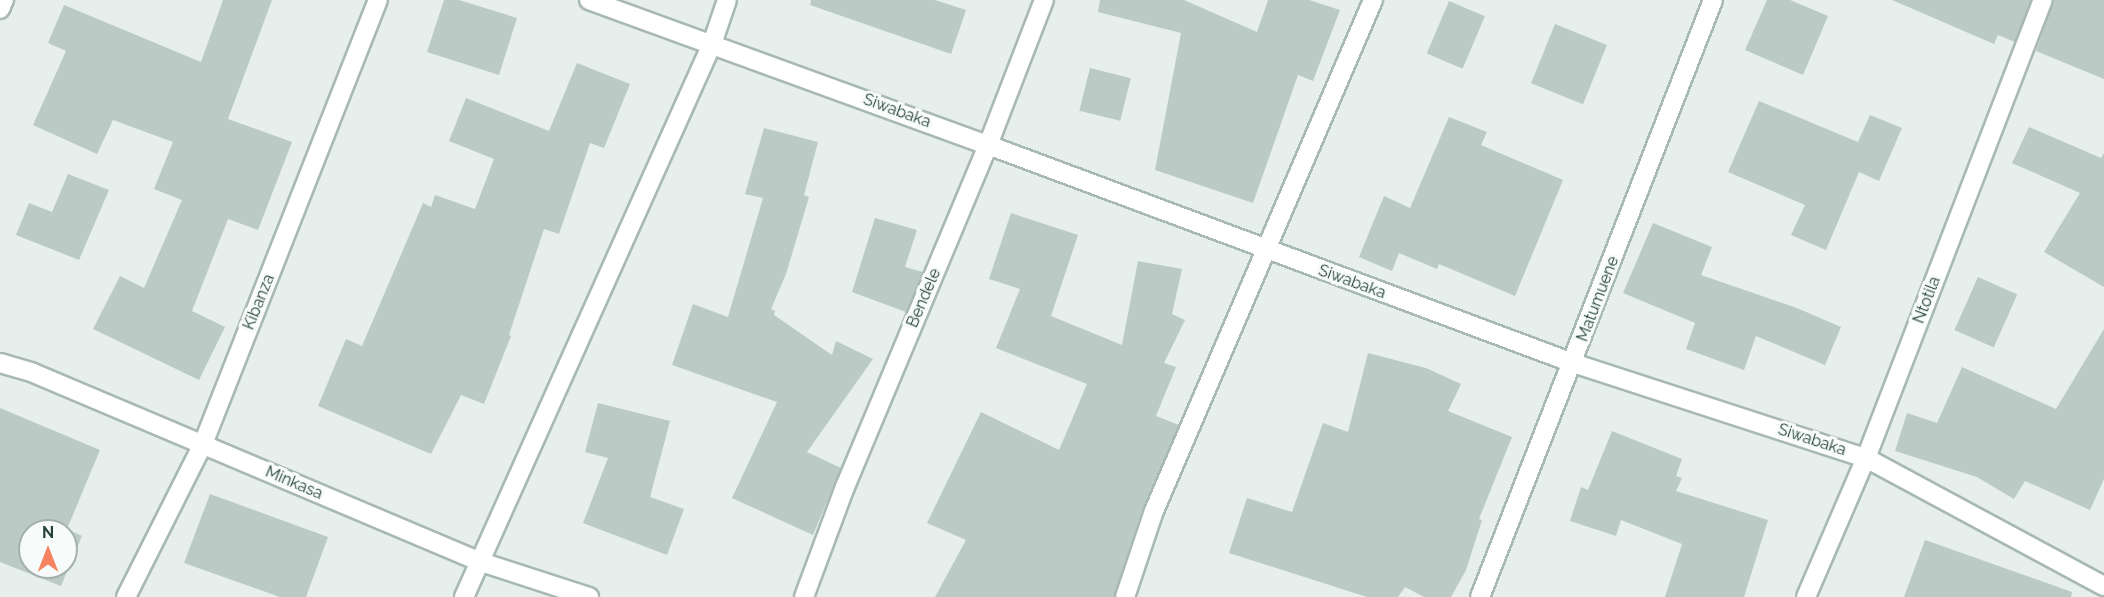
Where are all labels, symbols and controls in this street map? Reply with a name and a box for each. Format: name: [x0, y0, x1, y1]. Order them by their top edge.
street label: Siwabaka: [861, 90, 933, 132]
street label: Matumuene: [1573, 254, 1623, 344]
street label: Siwabaka: [1316, 261, 1388, 303]
street label: Bendele: [903, 265, 945, 331]
street label: Kibanza: [239, 271, 279, 333]
street label: Ntotila: [1909, 274, 1945, 326]
street label: Siwabaka: [1776, 420, 1848, 460]
street label: Minkasa: [262, 462, 326, 504]
north arrow: [18, 519, 78, 579]
text: N: [42, 523, 54, 542]

